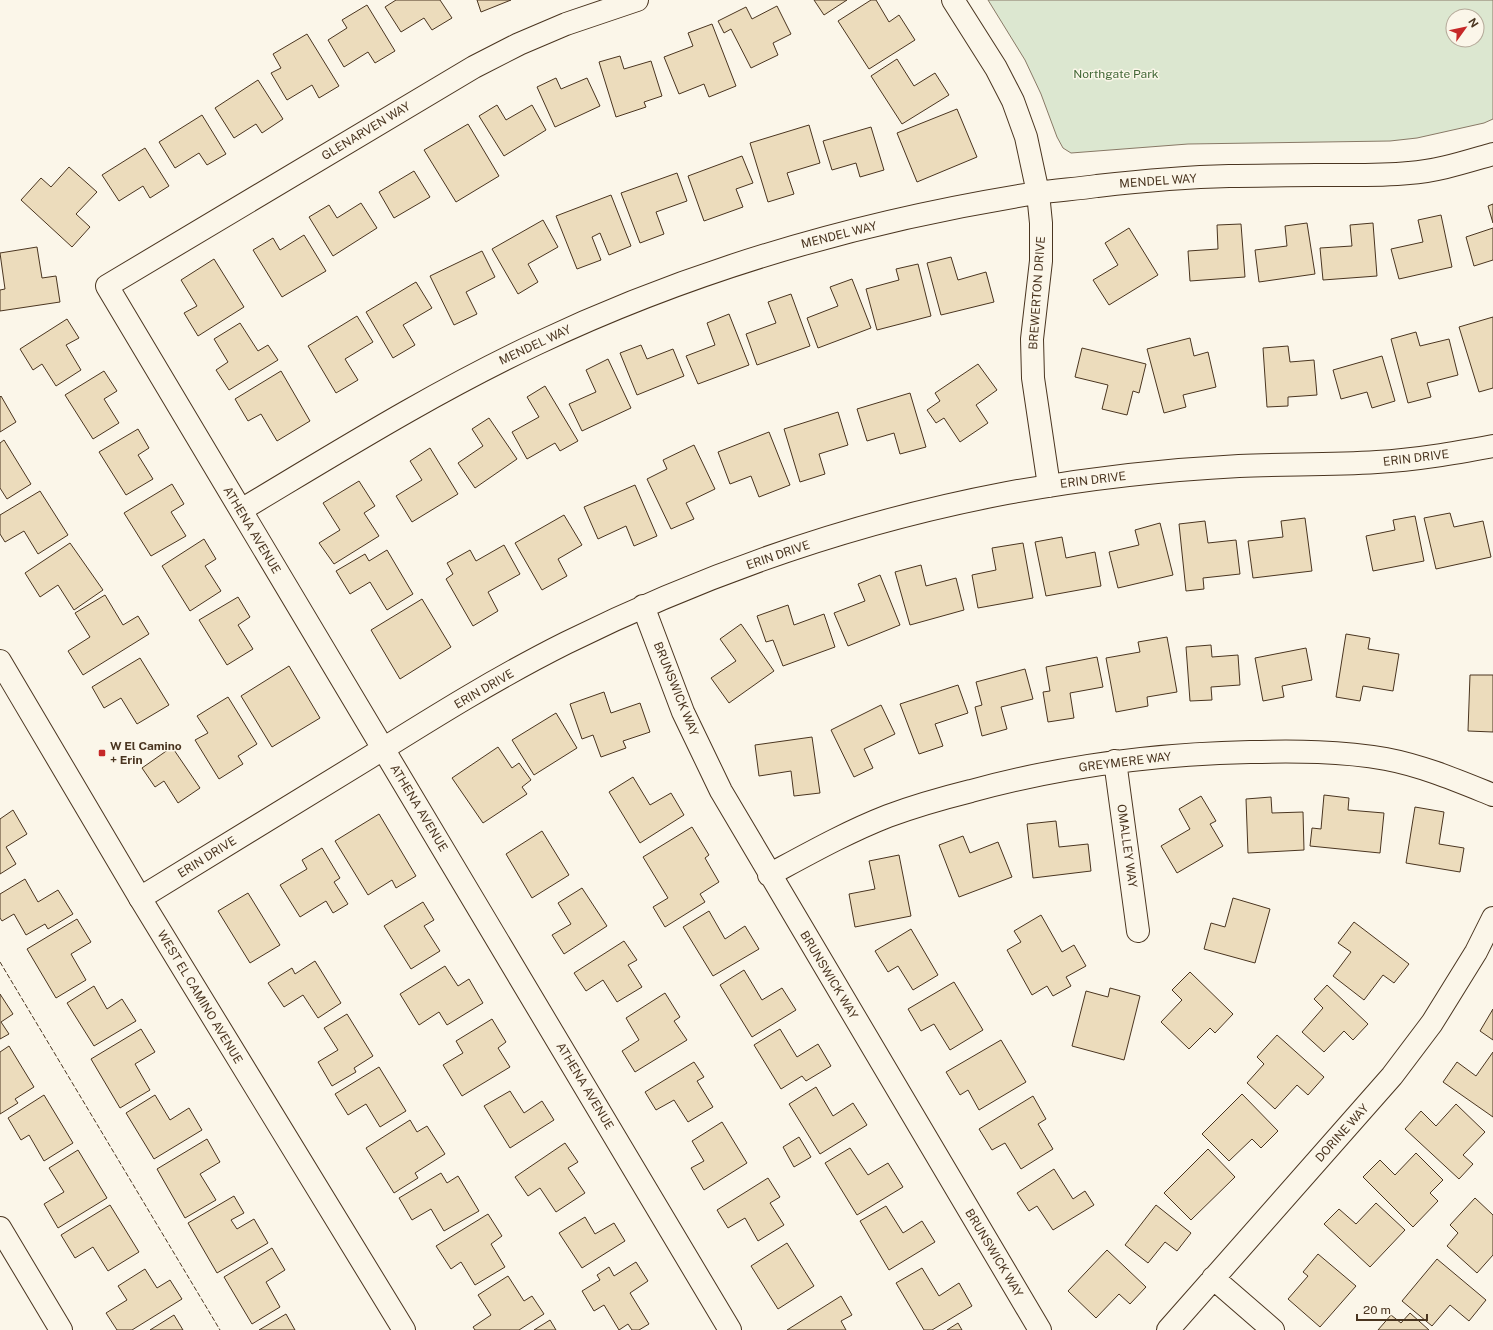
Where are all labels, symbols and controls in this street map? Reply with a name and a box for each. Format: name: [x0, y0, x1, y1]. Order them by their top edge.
north arrow: [1445, 8, 1485, 48]
text: N: [1466, 16, 1481, 29]
park label: Northgate Park: [1073, 67, 1159, 81]
street label: GLENARVEN WAY: [319, 99, 413, 163]
street label: MENDEL WAY: [1119, 171, 1198, 191]
street label: MENDEL WAY: [800, 219, 879, 251]
street label: BREWERTON DRIVE: [1026, 236, 1048, 350]
street label: MENDEL WAY: [497, 322, 574, 368]
street label: ERIN DRIVE: [1382, 447, 1450, 469]
street label: ERIN DRIVE: [1059, 469, 1127, 491]
street label: ATHENA AVENUE: [220, 484, 284, 576]
street label: ERIN DRIVE: [744, 538, 812, 572]
street label: BRUNSWICK WAY: [651, 640, 702, 739]
street label: ERIN DRIVE: [452, 666, 516, 712]
place label: W El Camino + Erin: [110, 739, 182, 767]
marker: W El Camino + Erin: [97, 748, 107, 758]
street label: GREYMERE WAY: [1078, 749, 1173, 775]
street label: ATHENA AVENUE: [387, 762, 451, 854]
street label: OMALLEY WAY: [1114, 803, 1140, 889]
street label: ERIN DRIVE: [175, 833, 239, 881]
street label: WEST EL CAMINO AVENUE: [155, 928, 245, 1066]
street label: BRUNSWICK WAY: [797, 928, 861, 1022]
street label: ATHENA AVENUE: [553, 1040, 617, 1132]
street label: DORINE WAY: [1312, 1101, 1372, 1165]
street label: BRUNSWICK WAY: [962, 1206, 1026, 1300]
scale bar: [1357, 1296, 1427, 1322]
text: 20 m: [1363, 1303, 1391, 1317]

